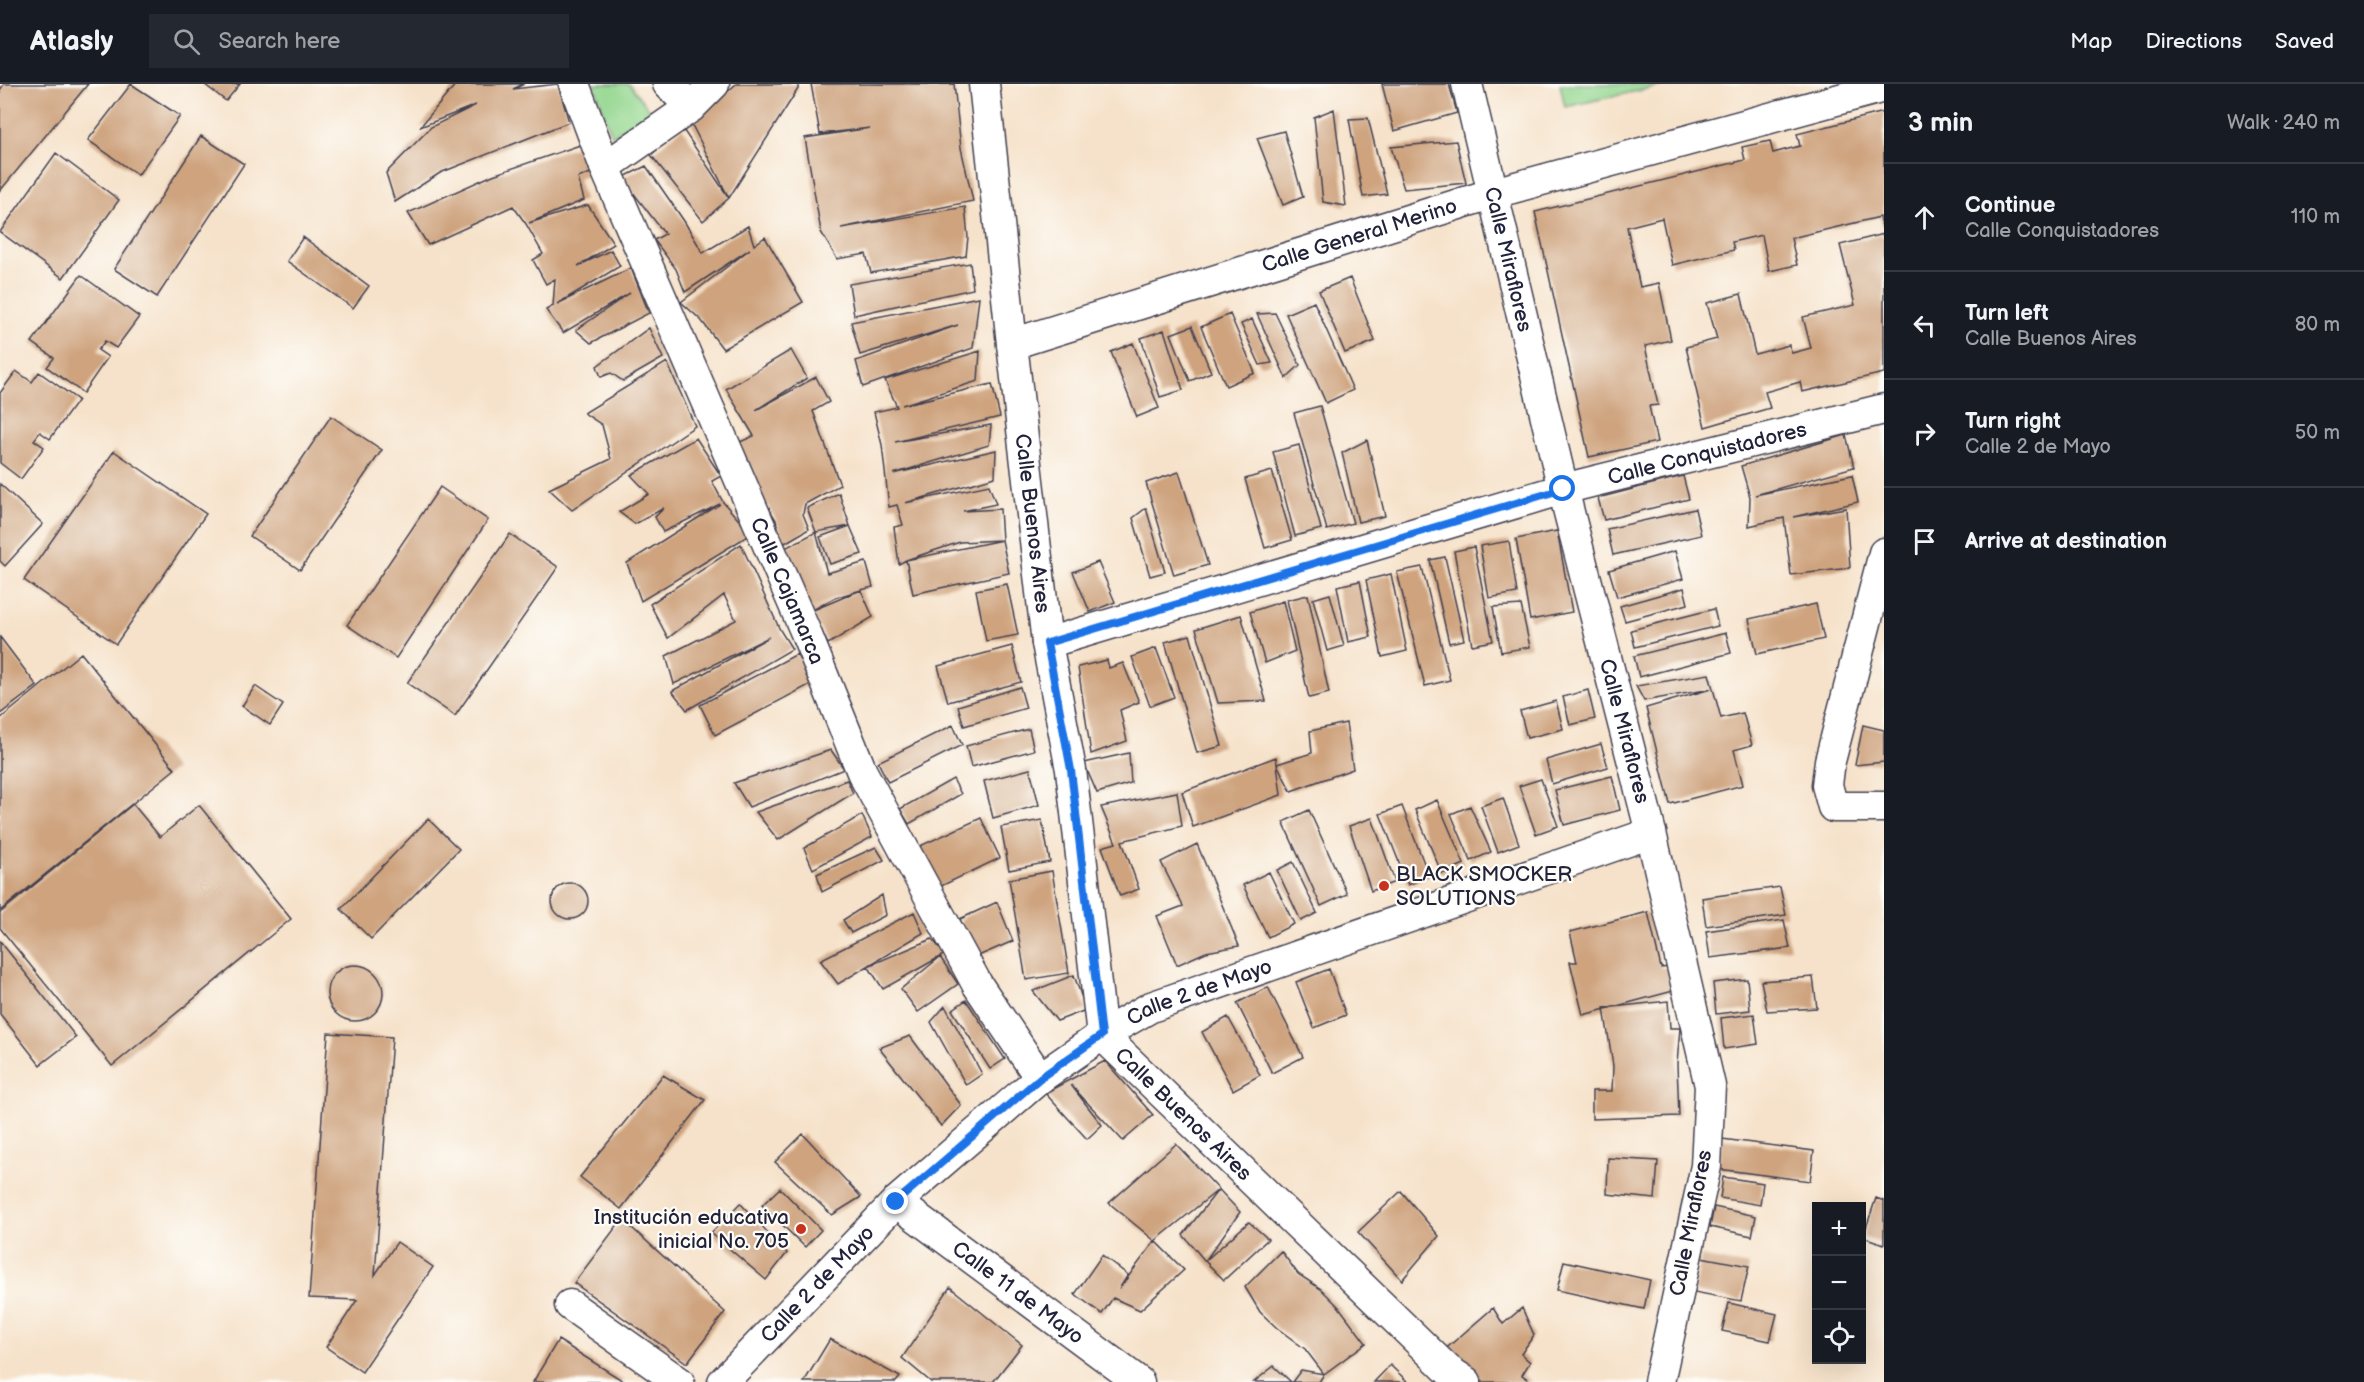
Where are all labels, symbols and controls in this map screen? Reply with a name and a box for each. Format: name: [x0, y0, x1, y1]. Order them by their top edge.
search box: [149, 14, 569, 68]
text: Atlasly: [30, 25, 113, 58]
icon: search: [170, 25, 203, 58]
text: Search here: [218, 28, 340, 55]
text: Map: [2070, 29, 2113, 54]
text: Directions: [2146, 29, 2242, 54]
text: Saved: [2275, 29, 2334, 54]
text: 3 min: [1908, 108, 1973, 139]
text: Walk · 240 m: [2227, 111, 2340, 135]
street label: Calle Miraflores: [1479, 184, 1538, 334]
text: Continue: [1965, 192, 2055, 219]
street label: Calle General Merino: [1259, 193, 1460, 277]
icon: ahead: [1908, 201, 1941, 234]
text: 110 m: [2291, 205, 2340, 229]
text: Calle Conquistadores: [1965, 219, 2159, 243]
text: Turn left: [1965, 300, 2049, 327]
icon: left: [1908, 309, 1941, 342]
text: 80 m: [2295, 313, 2340, 337]
text: Calle Buenos Aires: [1965, 327, 2137, 351]
text: Turn right: [1965, 408, 2061, 435]
street label: Calle Conquistadores: [1605, 416, 1809, 490]
icon: right: [1908, 417, 1941, 450]
text: 50 m: [2295, 421, 2340, 445]
street label: Calle Buenos Aires: [1010, 432, 1056, 614]
text: Calle 2 de Mayo: [1965, 435, 2111, 459]
route start: [1549, 475, 1575, 501]
street label: Calle Cajamarca: [745, 513, 830, 668]
icon: arrive: [1908, 525, 1941, 558]
text: Arrive at destination: [1965, 528, 2167, 555]
street label: Calle Miraflores: [1594, 656, 1655, 806]
place label: BLACK SMOCKER SOLUTIONS: [1396, 862, 1572, 911]
marker: BLACK SMOCKER SOLUTIONS: [1377, 879, 1391, 893]
street label: Calle 2 de Mayo: [1122, 953, 1275, 1031]
street label: Calle Buenos Aires: [1110, 1042, 1257, 1186]
street label: Calle Miraflores: [1665, 1148, 1717, 1298]
route end: [882, 1188, 908, 1214]
map controls: [1812, 1202, 1866, 1364]
button: +: [1812, 1202, 1866, 1256]
place label: Institución educativa inicial No. 705: [594, 1205, 789, 1254]
street label: Calle 2 de Mayo: [755, 1220, 879, 1348]
marker: Institución educativa inicial No. 705: [794, 1222, 808, 1236]
street label: Calle 11 de Mayo: [948, 1236, 1089, 1349]
button: −: [1812, 1256, 1866, 1310]
button: locate: [1812, 1310, 1866, 1364]

